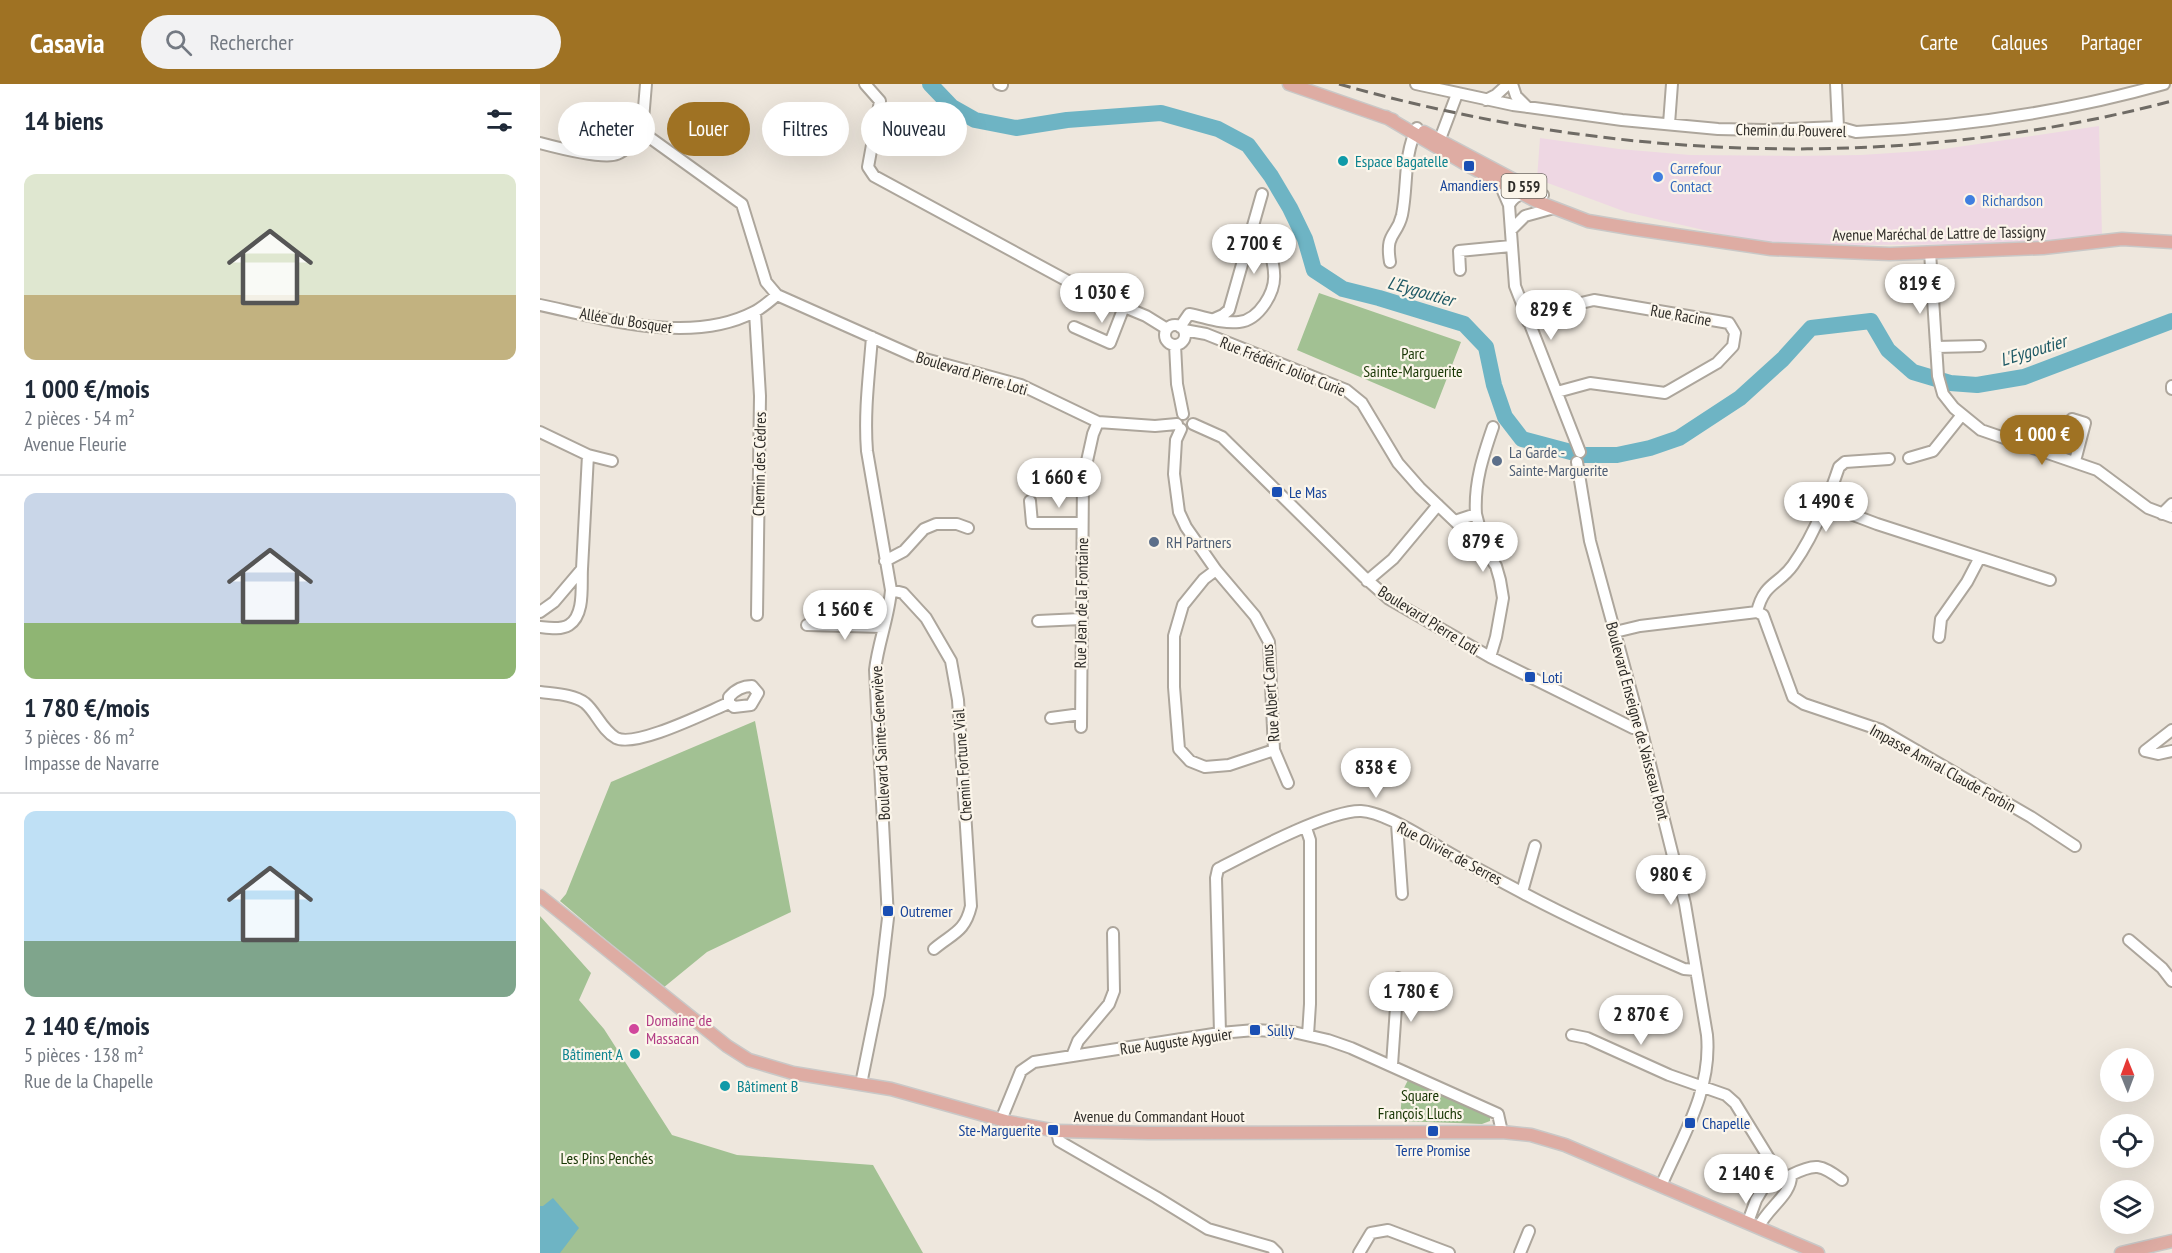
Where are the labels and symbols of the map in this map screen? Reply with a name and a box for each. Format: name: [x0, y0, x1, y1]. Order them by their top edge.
street label: Chemin du Pouverel: [1735, 119, 1847, 141]
place label: Espace Bagatelle: [1355, 151, 1448, 171]
marker: Espace Bagatelle: [1336, 154, 1350, 168]
place label: Carrefour Contact: [1670, 158, 1722, 196]
marker: Amandiers: [1462, 159, 1476, 173]
marker: Carrefour Contact: [1651, 170, 1665, 184]
road number: D 559: [1502, 174, 1546, 198]
place label: Amandiers: [1440, 175, 1498, 195]
place label: Richardson: [1982, 190, 2043, 210]
marker: Richardson: [1963, 193, 1977, 207]
street label: Avenue Maréchal de Lattre de Tassigny: [1832, 221, 2046, 245]
pin: 2 700 €: [1199, 224, 1309, 275]
pin: 819 €: [1878, 264, 1962, 315]
water label: L'Eygoutier: [1385, 271, 1460, 312]
pin: 1 030 €: [1047, 273, 1157, 324]
pin: 829 €: [1509, 290, 1593, 341]
street label: Rue Racine: [1649, 300, 1713, 330]
street label: Allée du Bosquet: [578, 303, 674, 337]
water label: L'Eygoutier: [1997, 328, 2072, 371]
street label: Rue Frédéric Joliot Curie: [1217, 332, 1349, 400]
park label: Parc Sainte-Marguerite: [1363, 343, 1463, 381]
street label: Boulevard Pierre Loti: [914, 347, 1030, 399]
street label: Chemin des Cèdres: [748, 412, 770, 516]
pin: 1 000 €: [1987, 415, 2097, 466]
place label: La Garde - Sainte-Marguerite: [1509, 442, 1608, 480]
marker: La Garde - Sainte-Marguerite: [1490, 454, 1504, 468]
pin: 1 660 €: [1004, 458, 1114, 509]
place label: Le Mas: [1289, 482, 1327, 502]
pin: 1 490 €: [1771, 482, 1881, 533]
marker: Le Mas: [1270, 485, 1284, 499]
pin: 879 €: [1441, 522, 1525, 573]
place label: RH Partners: [1166, 532, 1231, 552]
marker: RH Partners: [1147, 535, 1161, 549]
street label: Rue Jean de la Fontaine: [1070, 537, 1092, 669]
street label: Boulevard Pierre Loti: [1375, 581, 1483, 659]
pin: 1 560 €: [790, 590, 900, 641]
street label: Boulevard Enseigne de Vaisseau Pont: [1602, 620, 1674, 823]
street label: Rue Albert Camus: [1257, 643, 1283, 743]
street label: Boulevard Sainte-Geneviève: [866, 665, 894, 821]
place label: Loti: [1542, 667, 1563, 687]
marker: Loti: [1523, 670, 1537, 684]
street label: Chemin Fortune Vial: [948, 708, 976, 822]
street label: Impasse Amiral Claude Forbin: [1866, 720, 2020, 816]
pin: 838 €: [1334, 748, 1418, 799]
street label: Rue Olivier de Serres: [1394, 817, 1506, 889]
pin: 980 €: [1629, 855, 1713, 906]
place label: Outremer: [900, 901, 953, 921]
marker: Outremer: [881, 904, 895, 918]
pin: 1 780 €: [1356, 972, 1466, 1023]
pin: 2 870 €: [1586, 995, 1696, 1046]
place label: Domaine de Massacan: [646, 1010, 712, 1048]
place label: Sully: [1267, 1020, 1294, 1040]
marker: Domaine de Massacan: [627, 1022, 641, 1036]
street label: Rue Auguste Ayguier: [1119, 1023, 1234, 1059]
marker: Sully: [1248, 1023, 1262, 1037]
place label: Bâtiment A: [562, 1044, 623, 1064]
marker: Bâtiment A: [628, 1047, 642, 1061]
north arrow: [2100, 1048, 2154, 1102]
place label: Bâtiment B: [737, 1076, 798, 1096]
marker: Bâtiment B: [718, 1079, 732, 1093]
park label: Square François Lluchs: [1378, 1085, 1462, 1123]
street label: Avenue du Commandant Houot: [1073, 1106, 1245, 1126]
place label: Chapelle: [1702, 1113, 1750, 1133]
marker: Chapelle: [1683, 1116, 1697, 1130]
place label: Ste-Marguerite: [958, 1120, 1041, 1140]
marker: Ste-Marguerite: [1046, 1123, 1060, 1137]
marker: Terre Promise: [1426, 1124, 1440, 1138]
place label: Terre Promise: [1396, 1140, 1470, 1160]
park label: Les Pins Penchés: [561, 1148, 654, 1168]
pin: 2 140 €: [1691, 1154, 1801, 1205]

